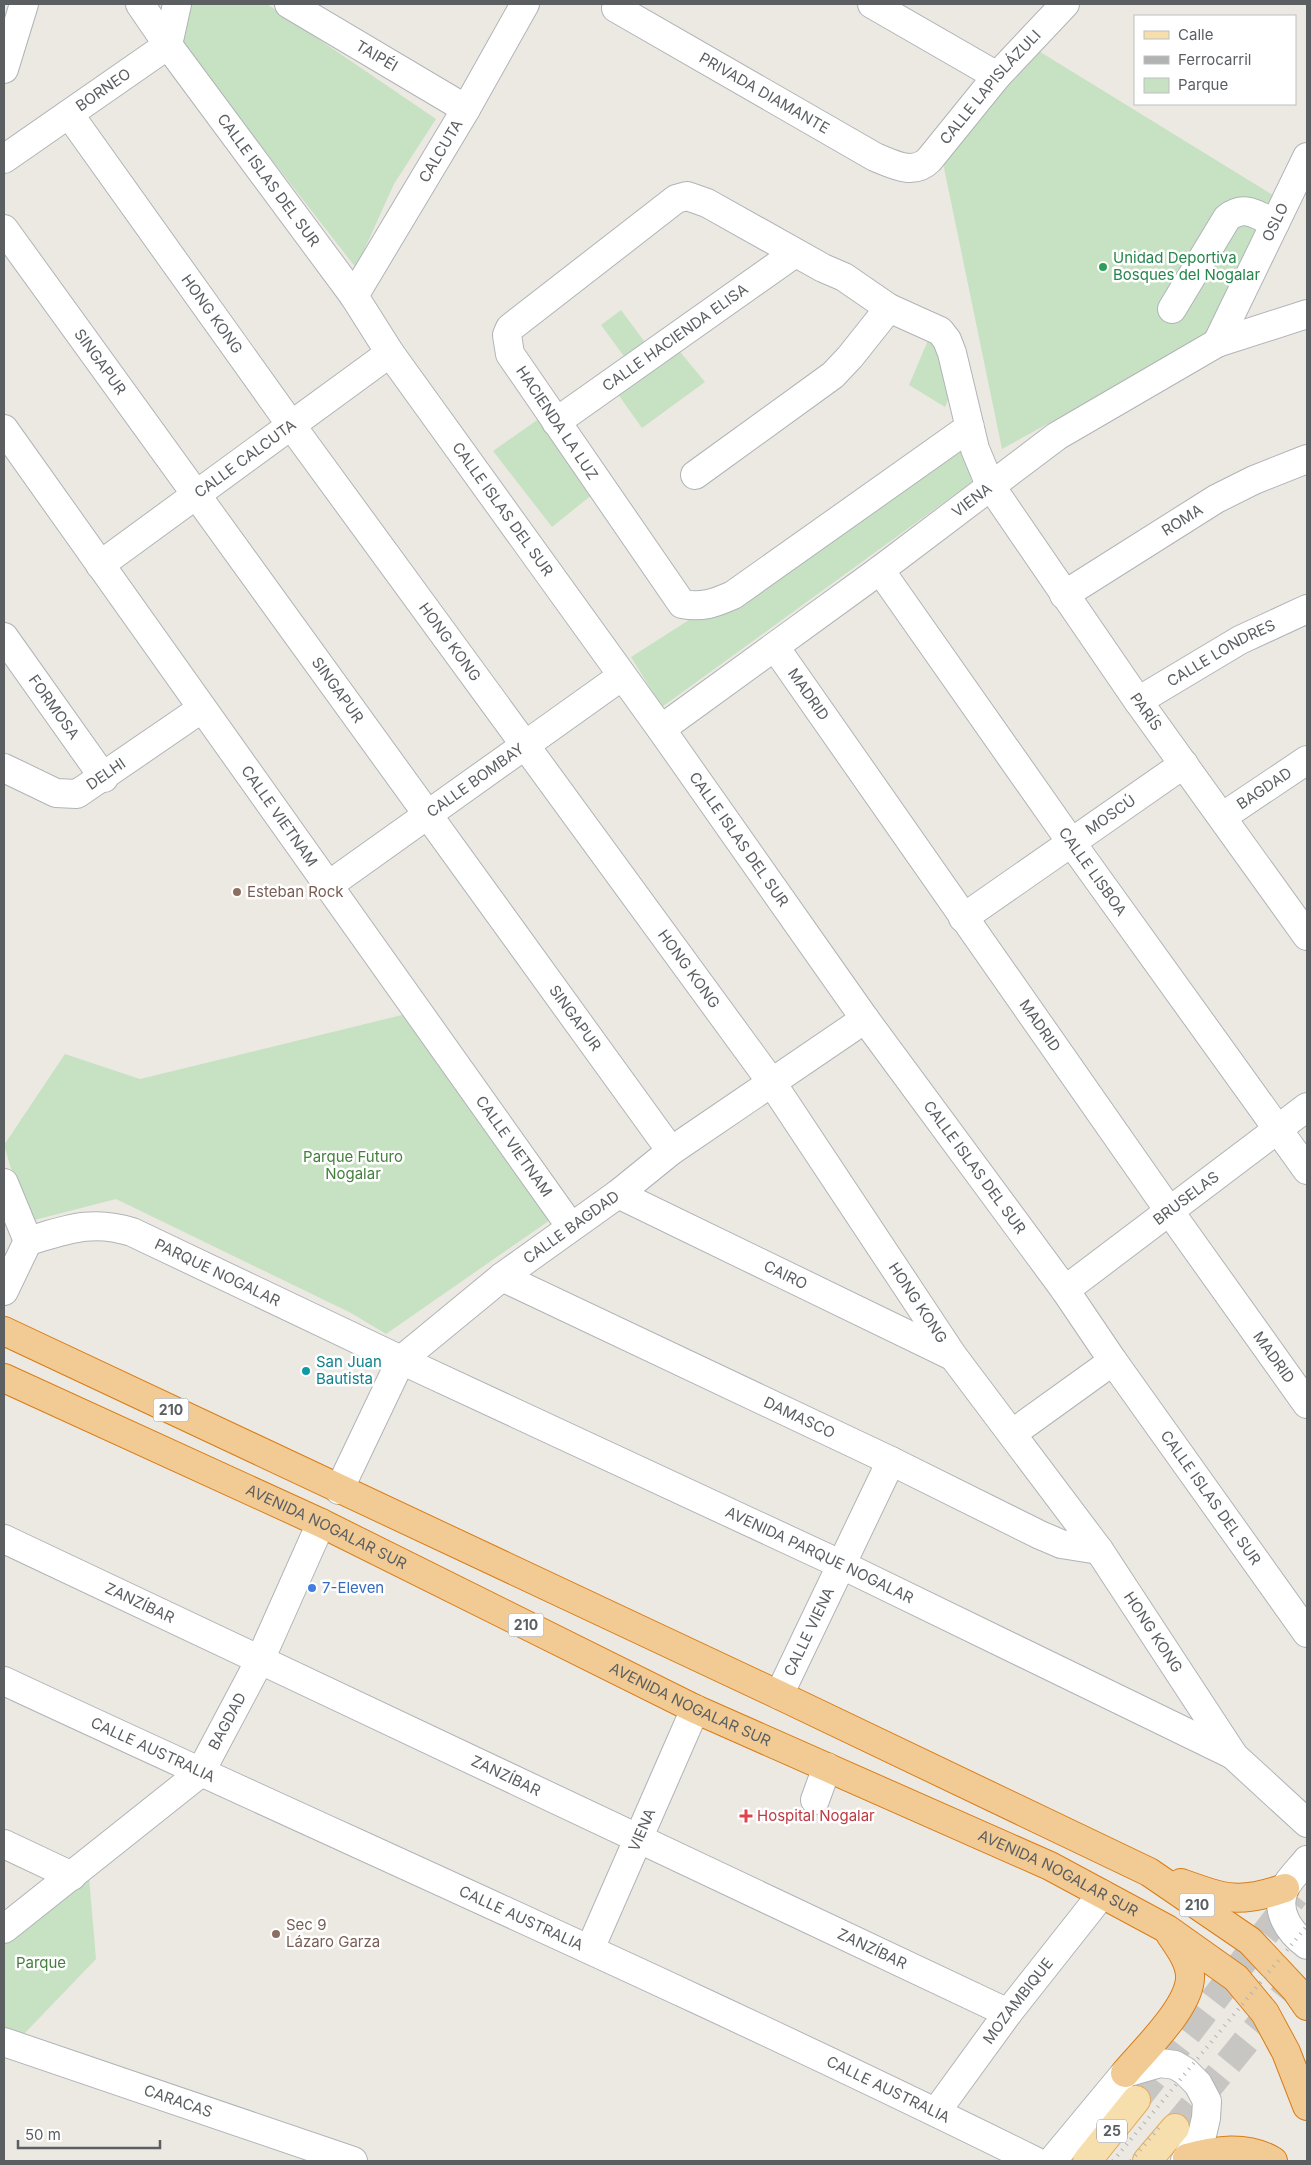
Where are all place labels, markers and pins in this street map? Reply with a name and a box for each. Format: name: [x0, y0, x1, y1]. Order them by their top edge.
place label: Unidad Deportiva Bosques del Nogalar: [1113, 248, 1260, 284]
marker: Unidad Deportiva Bosques del Nogalar: [1097, 261, 1109, 273]
place label: Esteban Rock: [247, 882, 344, 901]
marker: Esteban Rock: [231, 886, 243, 898]
place label: San Juan Bautista: [316, 1352, 382, 1388]
marker: San Juan Bautista: [300, 1365, 312, 1377]
place label: 7-Eleven: [322, 1578, 384, 1597]
marker: 7-Eleven: [306, 1582, 318, 1594]
place label: Hospital Nogalar: [757, 1806, 875, 1825]
marker: Hospital Nogalar: [739, 1809, 753, 1823]
place label: Sec 9 Lázaro Garza: [286, 1915, 380, 1951]
marker: Sec 9 Lázaro Garza: [270, 1928, 282, 1940]

